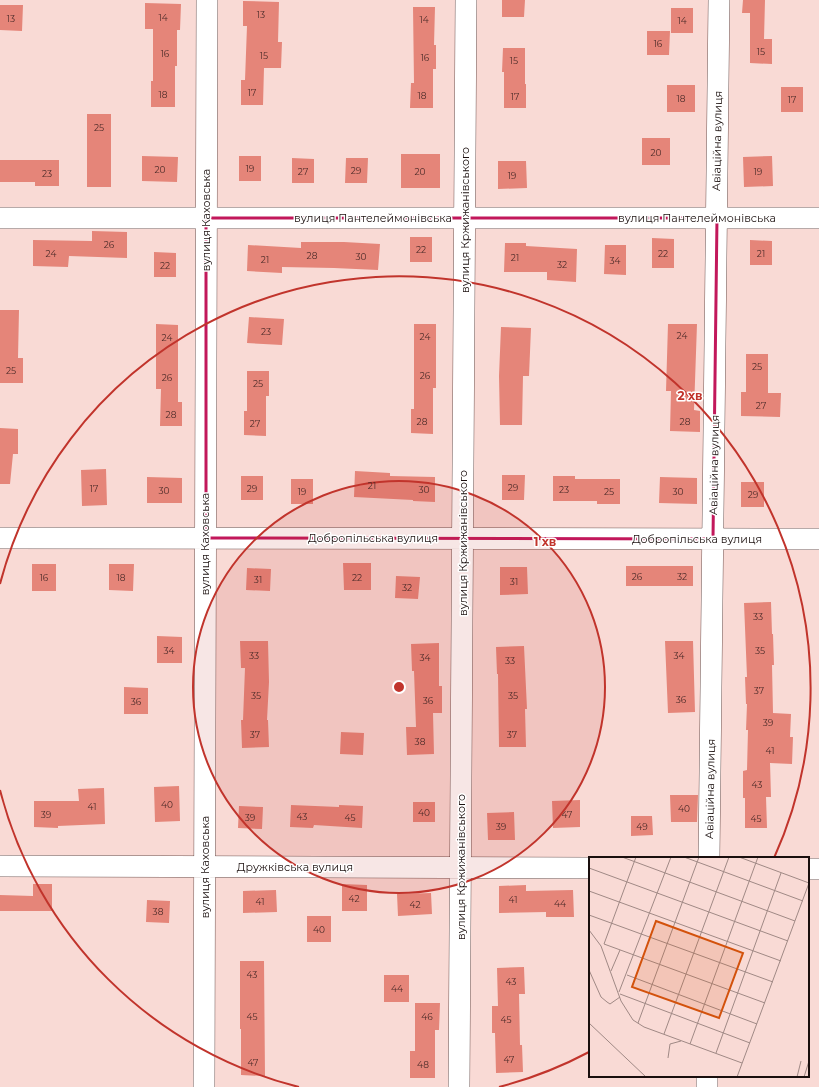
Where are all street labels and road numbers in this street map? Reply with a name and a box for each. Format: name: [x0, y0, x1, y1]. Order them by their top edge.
street label: Авіаційна вулиця: [709, 91, 725, 191]
street label: вулиця Кржижанівського: [458, 147, 472, 293]
street label: вулиця Каховська: [199, 169, 213, 271]
street label: вулиця Пантелеймонівська: [294, 211, 452, 225]
street label: вулиця Пантелеймонівська: [618, 211, 776, 225]
street label: Авіаційна вулиця: [706, 415, 722, 515]
street label: вулиця Кржижанівського: [456, 470, 470, 616]
street label: вулиця Каховська: [198, 493, 212, 595]
street label: Добропільська вулиця: [308, 531, 438, 545]
street label: Добропільська вулиця: [632, 532, 762, 546]
street label: Авіаційна вулиця: [702, 739, 718, 839]
street label: вулиця Кржижанівського: [454, 794, 468, 940]
street label: вулиця Каховська: [198, 816, 212, 918]
street label: Дружківська вулиця: [237, 860, 353, 874]

